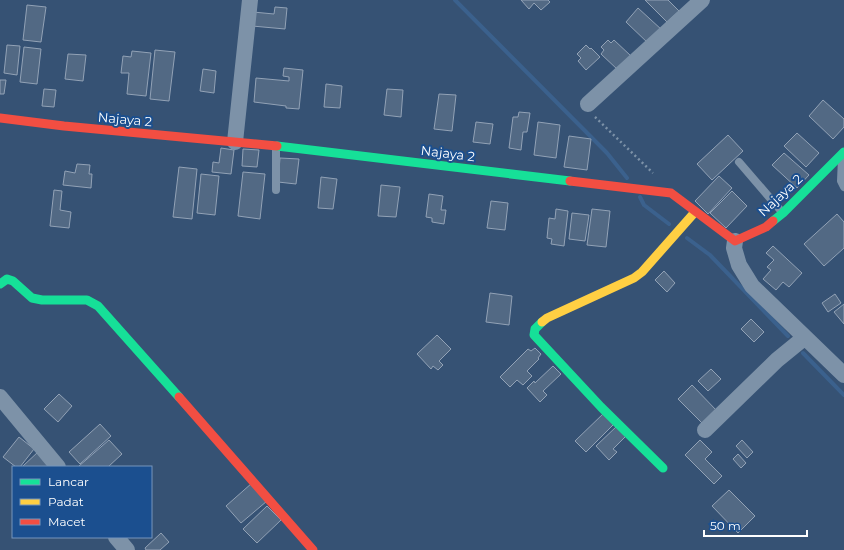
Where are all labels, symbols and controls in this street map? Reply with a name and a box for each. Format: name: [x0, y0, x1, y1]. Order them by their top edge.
street label: Najaya 2: [97, 109, 153, 129]
street label: Najaya 2: [420, 142, 476, 164]
street label: Najaya 2: [755, 171, 805, 219]
legend: [12, 466, 152, 538]
text: Lancar: [48, 474, 89, 489]
text: Padat: [48, 494, 84, 509]
scale bar: [704, 512, 807, 538]
text: Macet: [48, 514, 85, 529]
text: 50 m: [710, 518, 741, 533]

